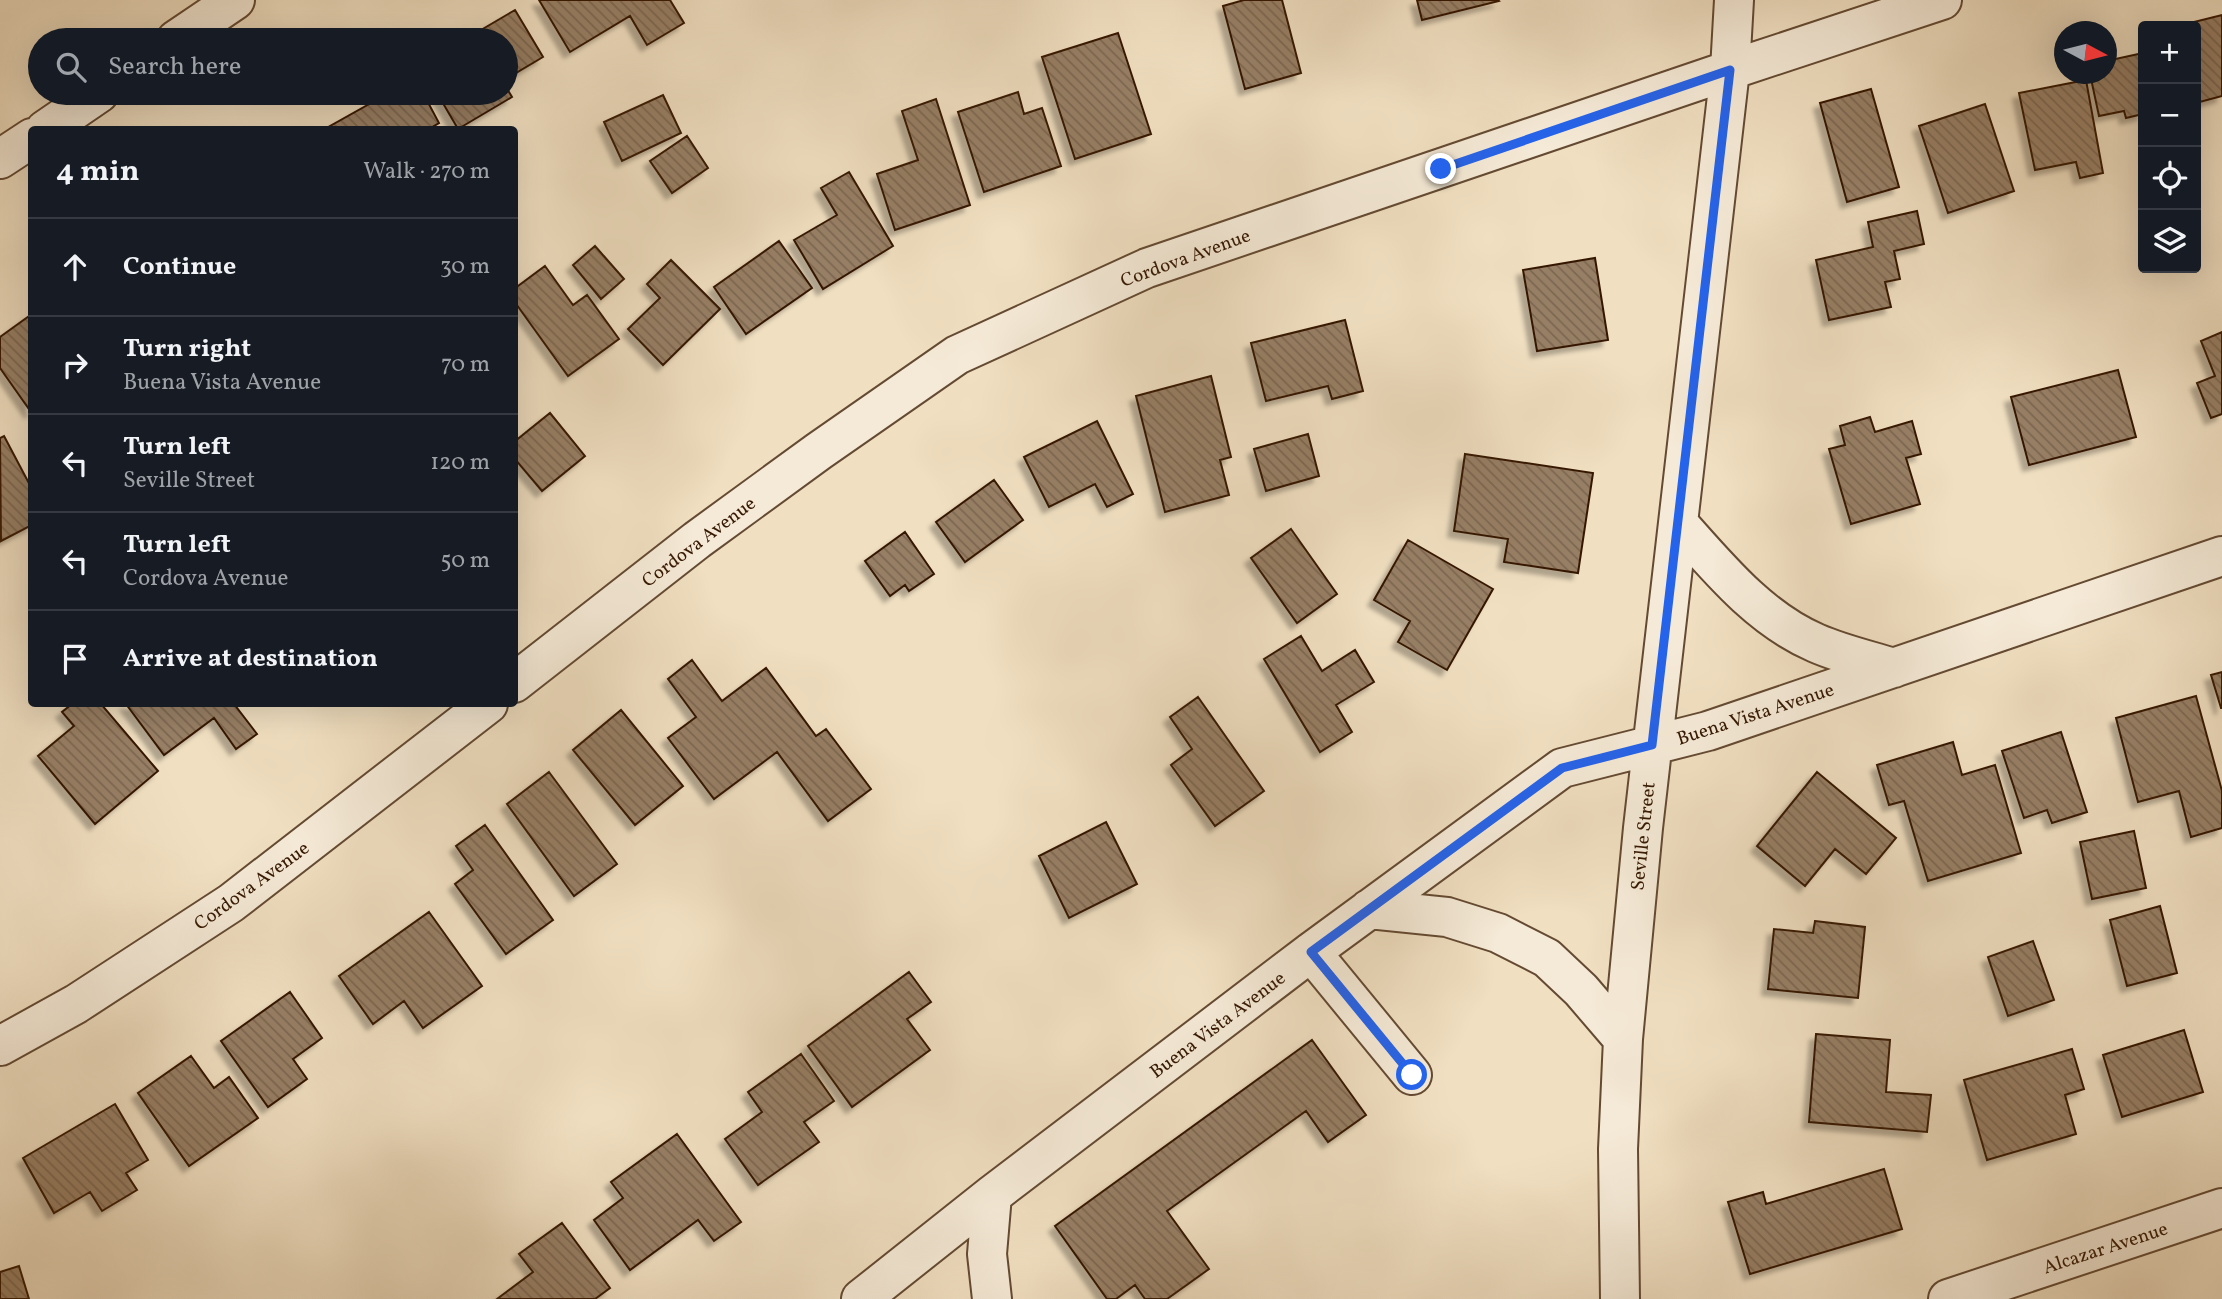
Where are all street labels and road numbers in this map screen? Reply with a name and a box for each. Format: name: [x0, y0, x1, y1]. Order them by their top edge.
street label: Cordova Avenue: [1117, 223, 1254, 294]
street label: Cordova Avenue: [637, 491, 762, 594]
street label: Buena Vista Avenue: [1674, 677, 1837, 753]
street label: Seville Street: [1625, 780, 1663, 892]
street label: Cordova Avenue: [189, 836, 315, 937]
street label: Buena Vista Avenue: [1145, 966, 1291, 1085]
street label: Alcazar Avenue: [2040, 1216, 2171, 1281]

